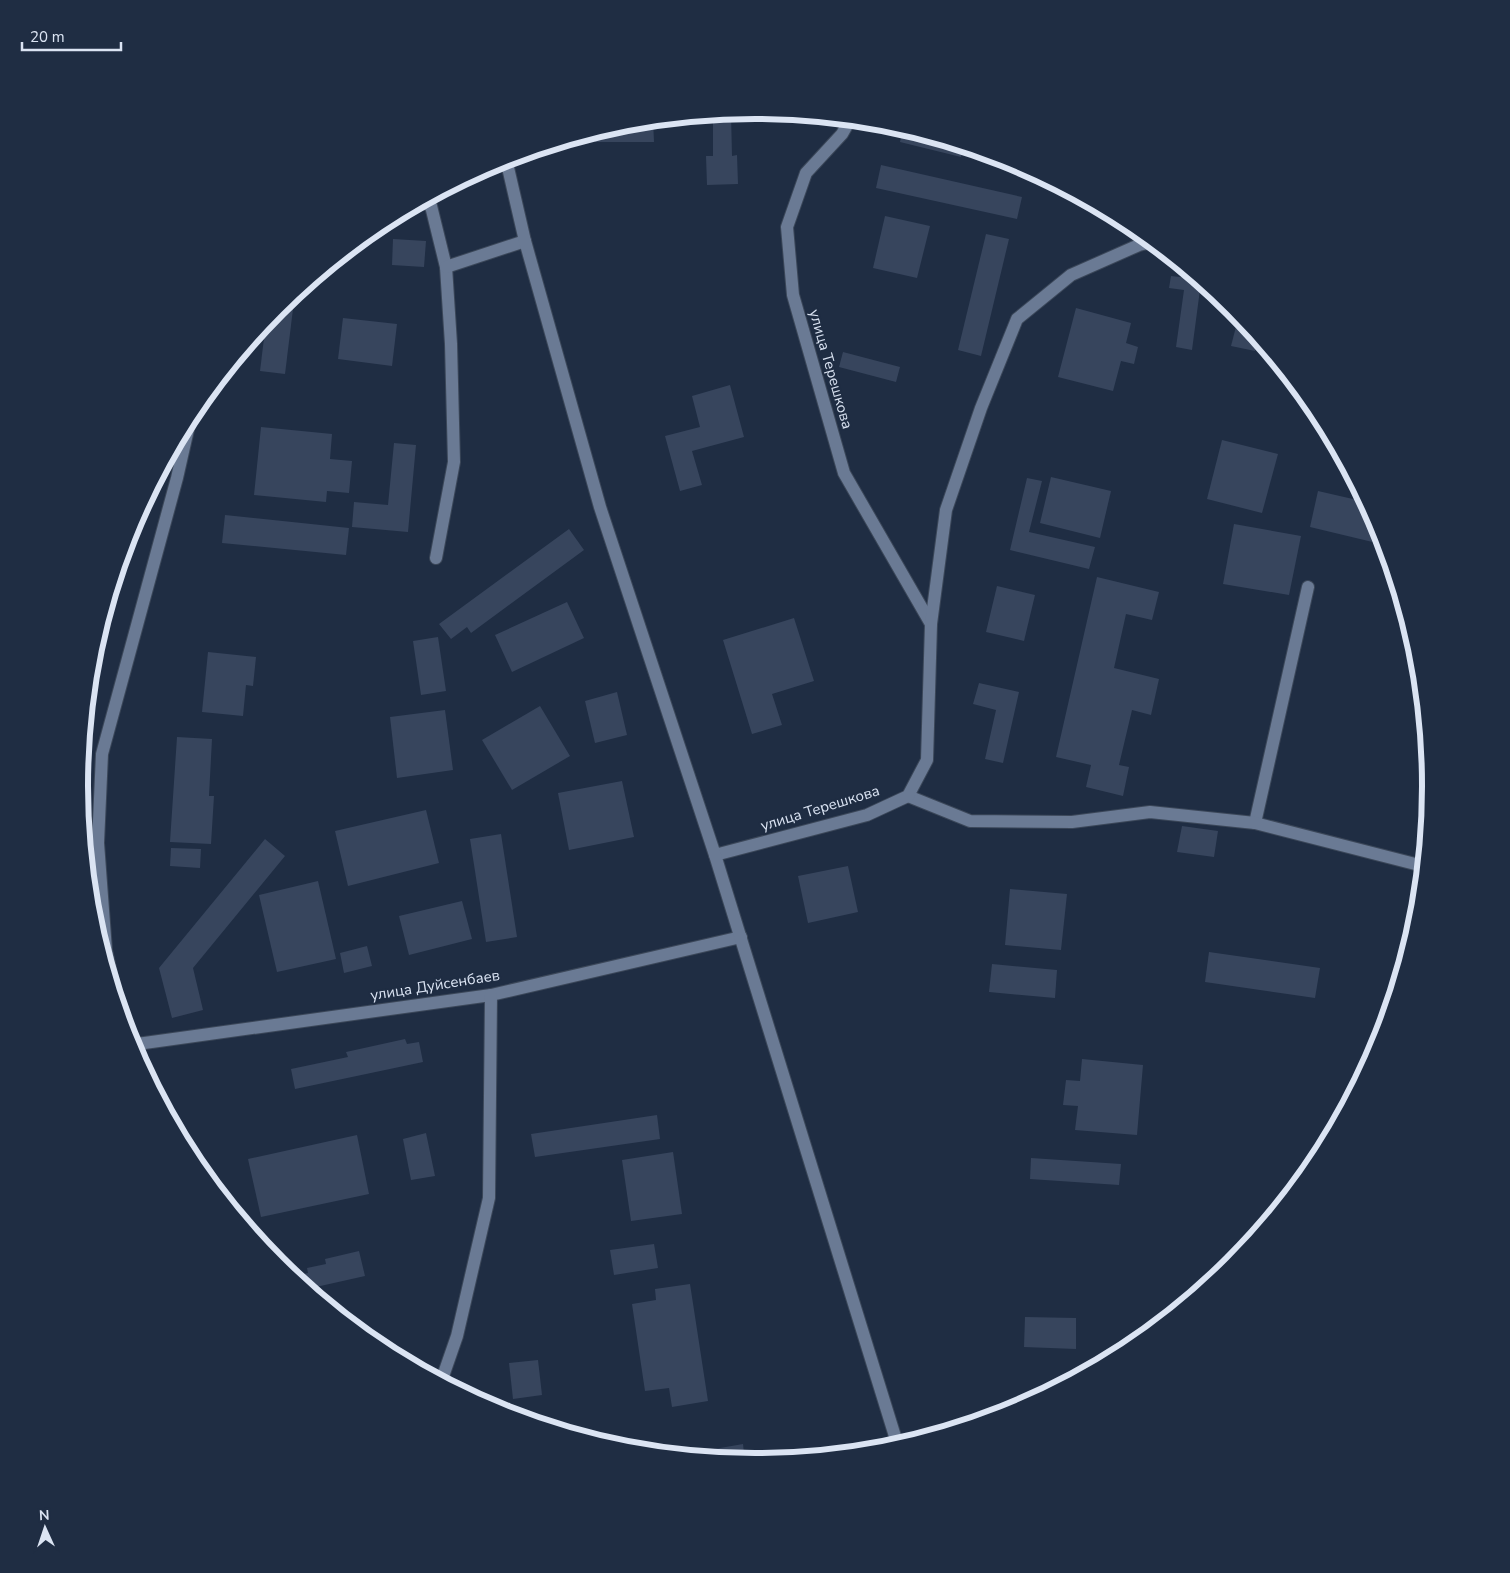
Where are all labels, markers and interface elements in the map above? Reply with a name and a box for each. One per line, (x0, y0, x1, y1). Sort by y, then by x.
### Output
scale bar (22, 20, 121, 52)
text: 20 m (30, 27, 65, 47)
street label: улица Терешкова (804, 307, 858, 431)
street label: улица Терешкова (758, 780, 882, 836)
street label: улица Дуйсенбаев (369, 965, 501, 1005)
north arrow (20, 1503, 70, 1553)
text: N (39, 1506, 50, 1525)

